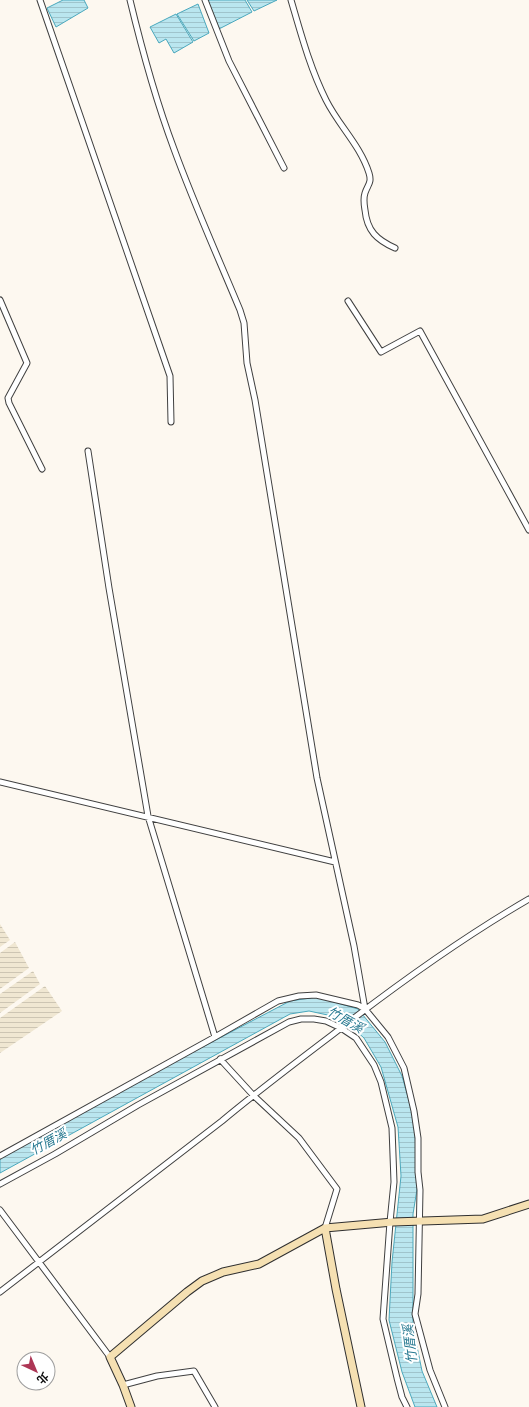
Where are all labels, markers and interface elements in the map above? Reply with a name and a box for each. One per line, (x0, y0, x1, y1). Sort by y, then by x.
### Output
water label: 竹厝溪 (324, 1001, 369, 1038)
water label: 竹厝溪 (26, 1122, 71, 1159)
water label: 竹厝溪 (397, 1322, 421, 1365)
north arrow (16, 1351, 56, 1391)
text: 北 (34, 1369, 53, 1388)

